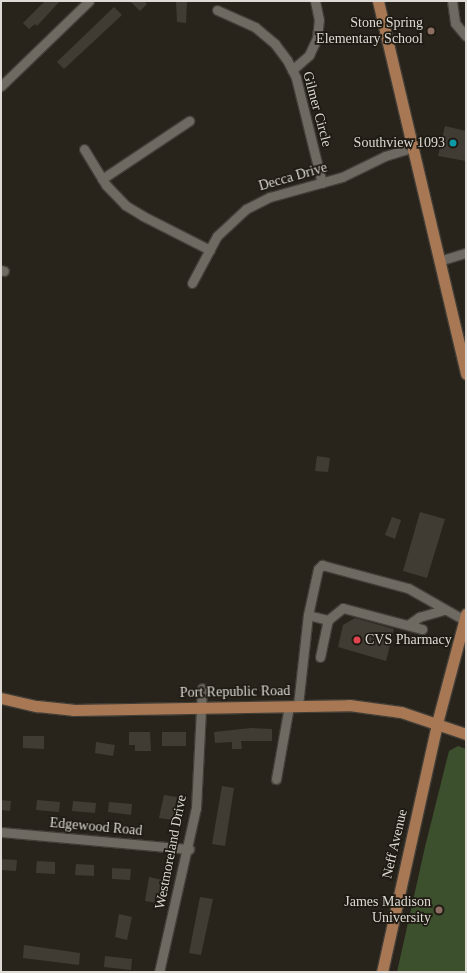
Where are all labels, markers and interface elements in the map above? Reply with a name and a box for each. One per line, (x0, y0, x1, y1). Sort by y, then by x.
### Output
place label: Stone Spring Elementary School (316, 15, 423, 48)
marker: Stone Spring Elementary School (426, 26, 436, 36)
street label: Gilmer Circle (299, 69, 335, 149)
place label: Southview 1093 (354, 135, 445, 151)
marker: Southview 1093 (448, 138, 458, 148)
street label: Decca Drive (257, 159, 329, 195)
place label: CVS Pharmacy (365, 632, 452, 648)
marker: CVS Pharmacy (352, 635, 362, 645)
street label: Port Republic Road (180, 683, 290, 701)
street label: Westmoreland Drive (152, 794, 190, 910)
street label: Neff Avenue (379, 807, 411, 881)
street label: Edgewood Road (49, 815, 143, 839)
place label: James Madison University (344, 894, 431, 926)
marker: James Madison University (434, 905, 444, 915)

